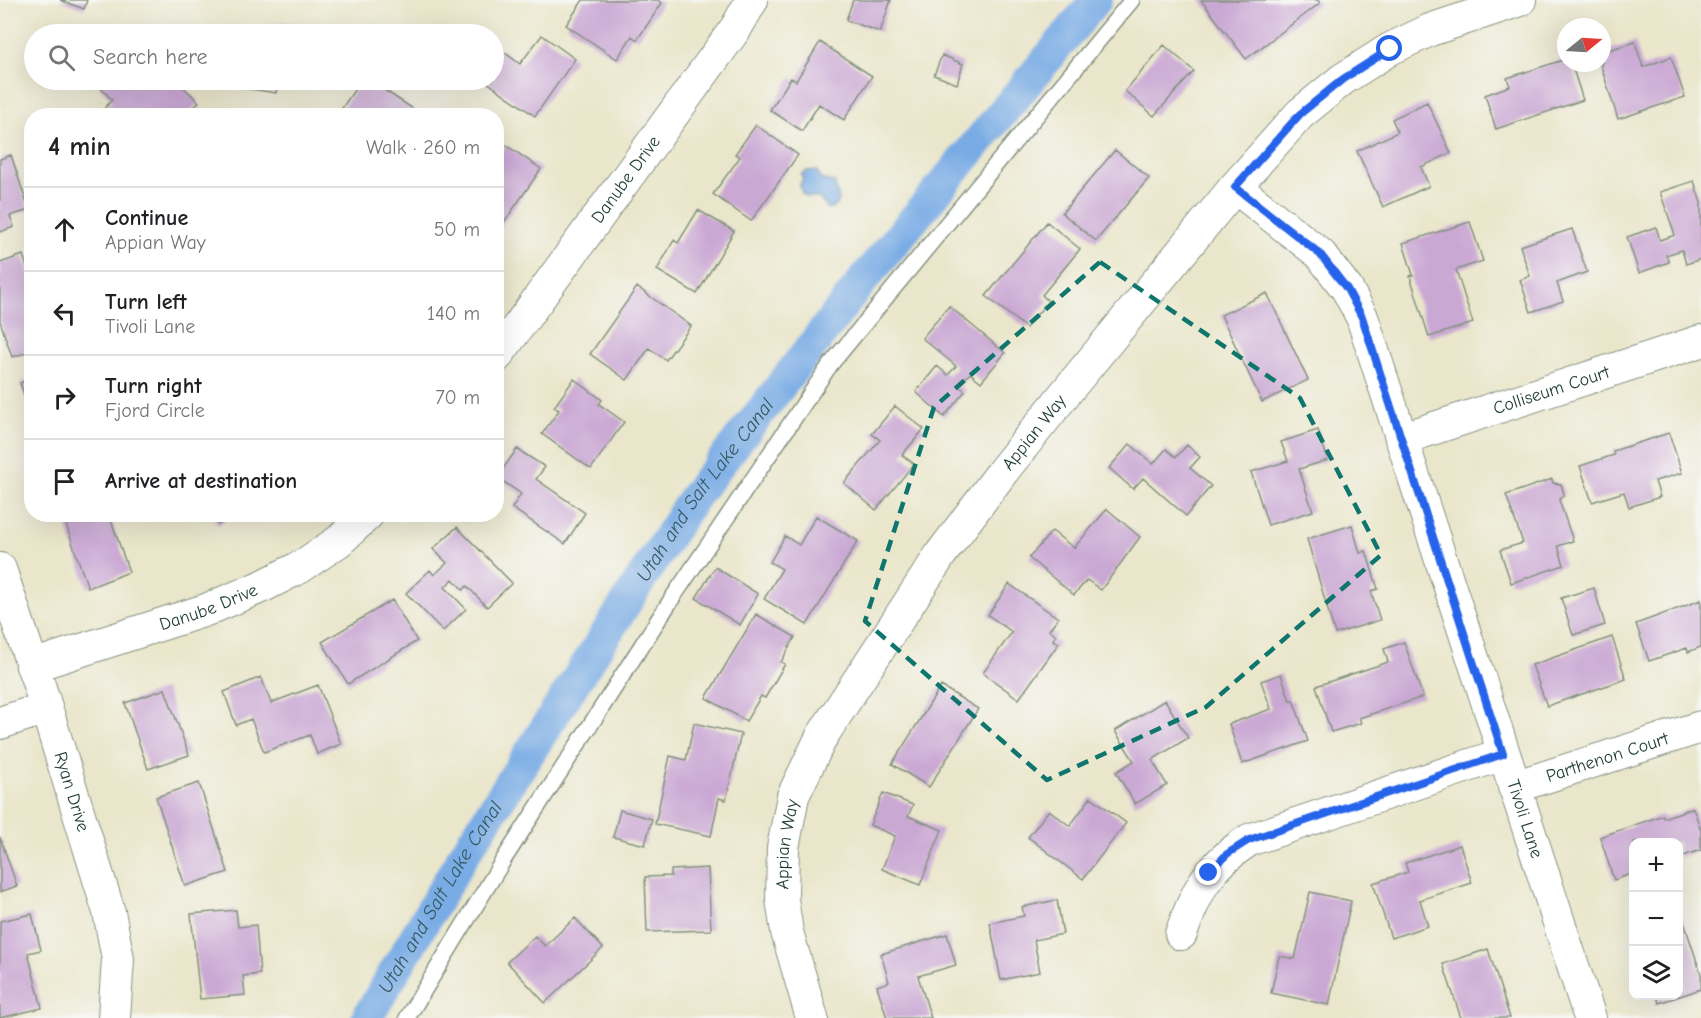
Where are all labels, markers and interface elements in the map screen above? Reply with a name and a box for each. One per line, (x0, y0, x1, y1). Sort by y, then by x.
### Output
north arrow (1557, 18, 1611, 72)
search box (24, 24, 504, 90)
route start (1376, 35, 1402, 61)
icon: search (45, 41, 78, 74)
text: Search here (93, 44, 208, 70)
street label: Danube Drive (587, 131, 665, 227)
text: 4 min (48, 132, 111, 162)
text: Walk · 260 m (366, 136, 480, 159)
text: Continue (105, 205, 188, 231)
icon: ahead (48, 213, 81, 246)
text: 50 m (434, 218, 480, 241)
text: Appian Way (105, 231, 206, 254)
text: Turn left (105, 289, 187, 315)
icon: left (48, 297, 81, 330)
text: 140 m (427, 302, 480, 325)
text: Tivoli Lane (105, 315, 195, 338)
street label: Colliseum Court (1490, 361, 1613, 419)
text: Turn right (105, 373, 202, 399)
icon: right (48, 381, 81, 414)
text: 70 m (435, 386, 480, 409)
street label: Appian Way (997, 390, 1071, 474)
water label: Utah and Salt Lake Canal (631, 393, 778, 586)
text: Fjord Circle (105, 399, 205, 422)
icon: arrive (48, 465, 81, 498)
text: Arrive at destination (105, 468, 297, 494)
street label: Danube Drive (157, 579, 261, 635)
street label: Parthenon Court (1544, 727, 1672, 786)
street label: Ryan Drive (50, 749, 94, 834)
street label: Tivoli Lane (1503, 777, 1548, 861)
water label: Utah and Salt Lake Canal (373, 797, 507, 997)
street label: Appian Way (772, 797, 803, 889)
map controls (1629, 838, 1683, 1000)
button: + (1629, 838, 1683, 892)
route end (1195, 859, 1221, 885)
button: − (1629, 892, 1683, 946)
button: layers (1629, 946, 1683, 1000)

